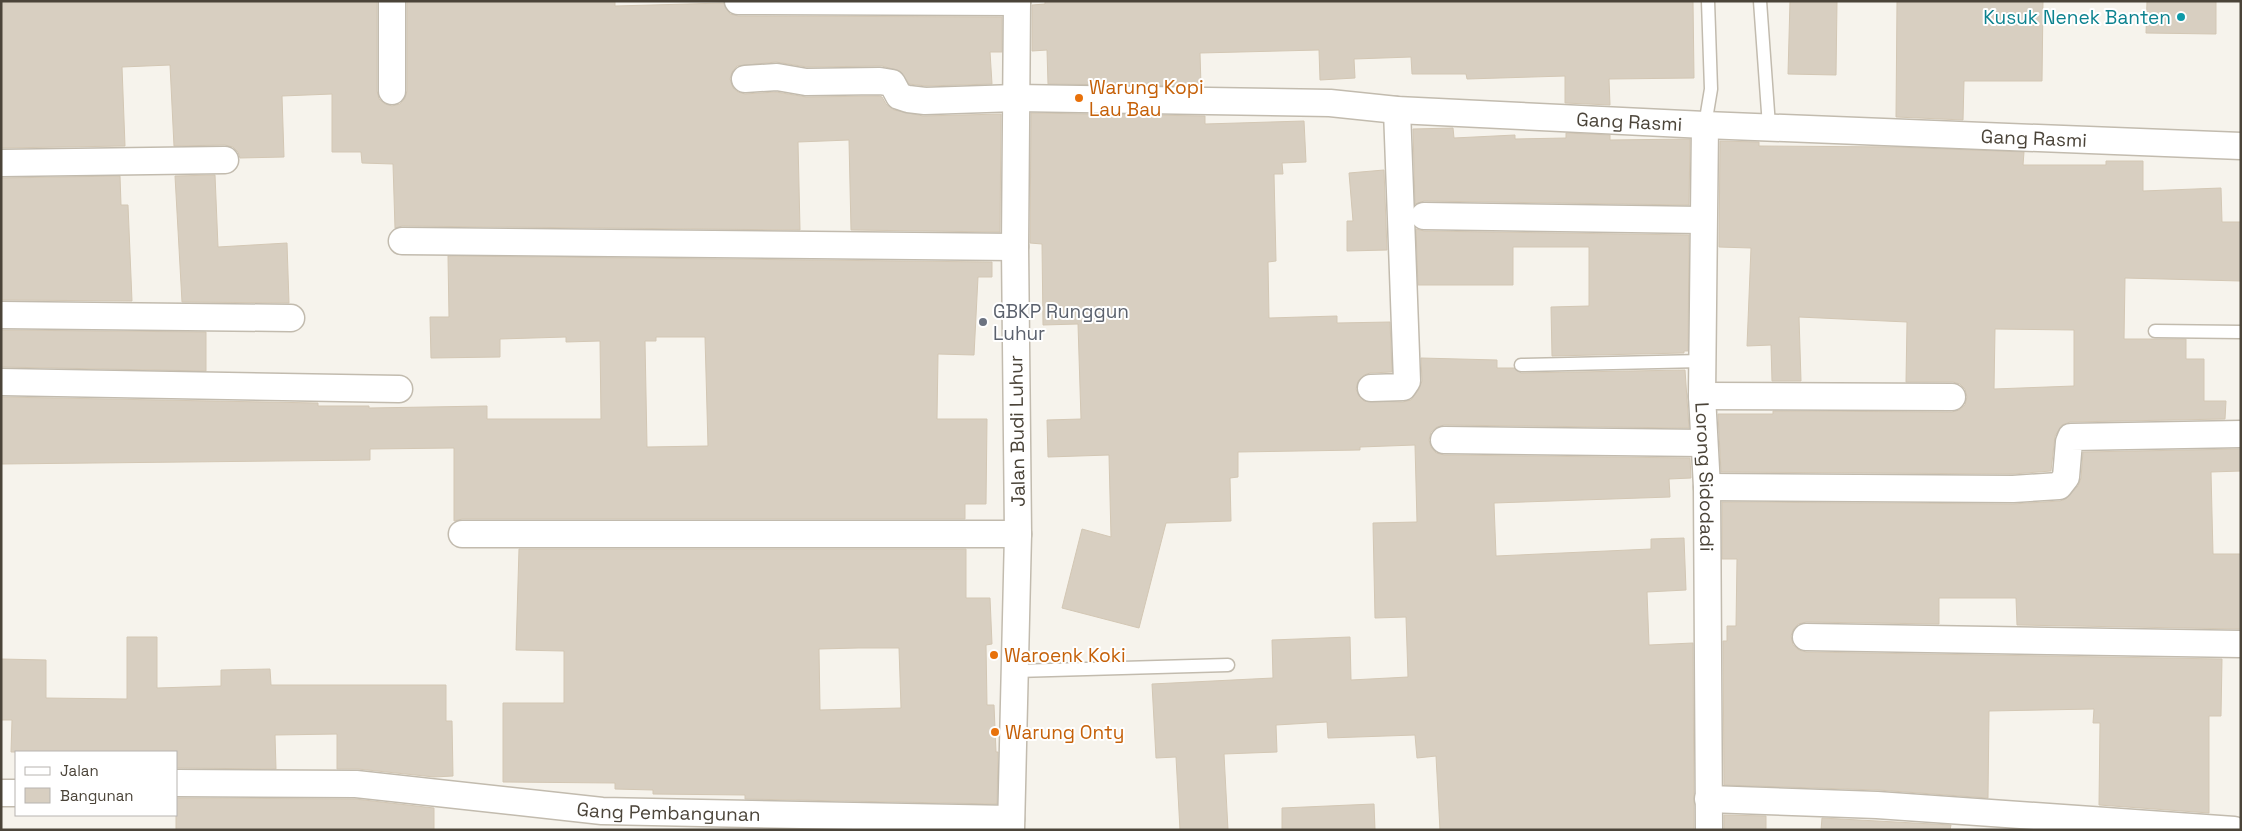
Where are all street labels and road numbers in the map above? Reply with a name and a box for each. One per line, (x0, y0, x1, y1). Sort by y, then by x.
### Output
street label: Gang Rasmi (1576, 106, 1683, 136)
street label: Gang Rasmi (1980, 123, 2087, 152)
street label: Jalan Budi Luhur (1003, 355, 1031, 507)
street label: Lorong Sidodadi (1690, 402, 1720, 552)
street label: Gang Pembangunan (575, 796, 761, 827)

